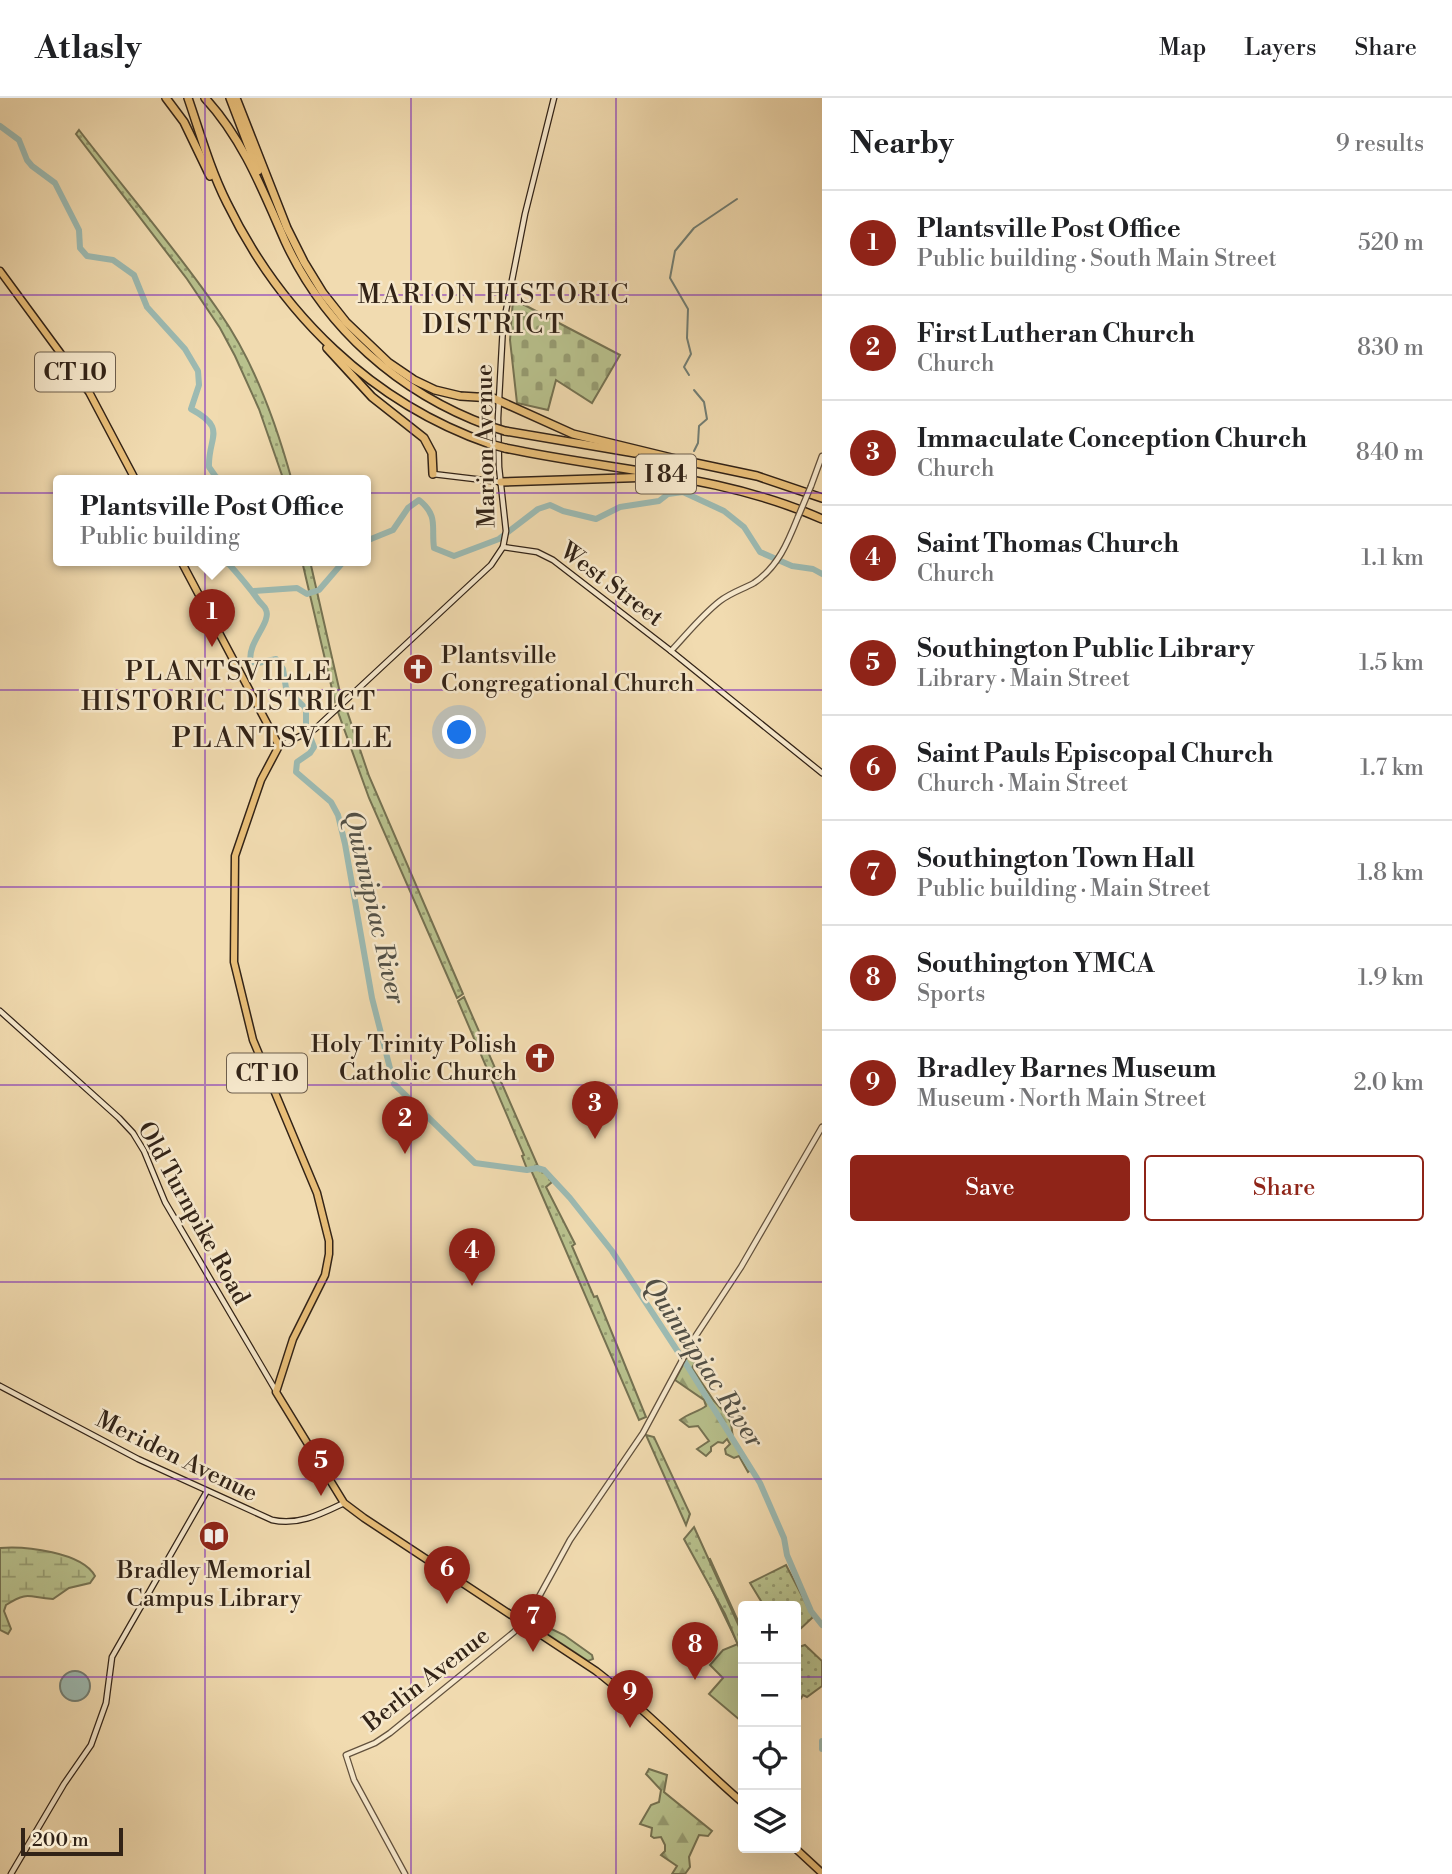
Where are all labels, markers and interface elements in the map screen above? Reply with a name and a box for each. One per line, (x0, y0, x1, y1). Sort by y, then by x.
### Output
text: Atlasly (35, 28, 141, 69)
text: Map (1159, 33, 1206, 63)
text: Layers (1244, 33, 1316, 63)
text: Share (1354, 33, 1417, 63)
text: Nearby (850, 125, 954, 163)
text: 9 results (1336, 130, 1424, 158)
text: Plantsville Post Office (917, 213, 1181, 245)
text: 1 (867, 229, 879, 257)
text: 520 m (1358, 229, 1424, 257)
text: Public building · South Main Street (917, 245, 1277, 273)
district label: MARION HISTORIC DISTRICT (358, 279, 630, 341)
text: First Lutheran Church (917, 318, 1195, 350)
text: 2 (866, 334, 880, 362)
text: 830 m (1357, 334, 1424, 362)
text: Church (917, 350, 994, 378)
road number: CT 10 (35, 353, 115, 392)
street label: Marion Avenue (470, 364, 502, 528)
text: Immaculate Conception Church (917, 423, 1307, 455)
text: 3 (866, 439, 880, 467)
text: 840 m (1356, 439, 1424, 467)
road number: I 84 (636, 454, 696, 494)
text: Church (917, 455, 994, 483)
popup (53, 475, 371, 566)
text: Plantsville Post Office (80, 491, 344, 523)
text: Public building (80, 523, 240, 551)
text: Saint Thomas Church (917, 528, 1179, 560)
street label: West Street (553, 536, 669, 634)
text: 4 (865, 544, 881, 572)
text: 1.1 km (1361, 544, 1424, 572)
text: Church (917, 560, 994, 588)
pin: 1 (189, 589, 235, 647)
text: Southington Public Library (917, 633, 1255, 665)
place label: Plantsville Congregational Church (441, 641, 694, 699)
text: 5 (866, 649, 880, 677)
text: 1.5 km (1359, 649, 1424, 677)
church icon: Plantsville Congregational Church (401, 652, 435, 686)
district label: PLANTSVILLE HISTORIC DISTRICT (81, 656, 377, 718)
text: Library · Main Street (917, 665, 1130, 693)
your location (442, 715, 476, 749)
district label: PLANTSVILLE (172, 721, 394, 756)
text: Saint Pauls Episcopal Church (917, 738, 1273, 770)
text: 6 (866, 754, 880, 782)
text: 1.7 km (1360, 754, 1424, 782)
text: Church · Main Street (917, 770, 1128, 798)
water label: Quinnipiac River (336, 807, 412, 1008)
text: Southington Town Hall (917, 843, 1195, 875)
text: 7 (866, 859, 880, 887)
text: 1.8 km (1358, 859, 1424, 887)
text: Public building · Main Street (917, 875, 1211, 903)
text: Southington YMCA (917, 948, 1155, 980)
text: 8 (866, 964, 880, 992)
text: 1.9 km (1358, 964, 1424, 992)
text: Sports (917, 980, 985, 1008)
place label: Holy Trinity Polish Catholic Church (311, 1030, 517, 1088)
church icon: Holy Trinity Polish Catholic Church (523, 1041, 557, 1075)
text: Bradley Barnes Museum (917, 1053, 1216, 1085)
road number: CT 10 (227, 1054, 307, 1092)
text: 9 (866, 1069, 880, 1097)
text: 2.0 km (1354, 1069, 1424, 1097)
pin: 3 (572, 1081, 618, 1139)
text: Museum · North Main Street (917, 1085, 1206, 1113)
pin: 2 (382, 1096, 428, 1154)
street label: Old Turnpike Road (130, 1117, 256, 1311)
button: Save (850, 1155, 1130, 1221)
button: Share (1144, 1155, 1424, 1221)
pin: 4 (449, 1228, 495, 1286)
water label: Quinnipiac River (636, 1271, 771, 1455)
street label: Meriden Avenue (91, 1405, 262, 1509)
pin: 5 (298, 1438, 344, 1496)
library icon: Bradley Memorial Campus Library (197, 1519, 231, 1553)
pin: 6 (424, 1546, 470, 1604)
place label: Bradley Memorial Campus Library (116, 1556, 311, 1614)
pin: 7 (510, 1594, 556, 1652)
map controls (738, 1601, 801, 1853)
button: + (738, 1601, 801, 1664)
street label: Berlin Avenue (357, 1621, 496, 1739)
pin: 8 (672, 1622, 718, 1680)
button: − (738, 1664, 801, 1727)
pin: 9 (607, 1670, 653, 1728)
button: locate (738, 1727, 801, 1790)
button: layers (738, 1790, 801, 1853)
scale bar (21, 1825, 122, 1857)
text: 200 m (32, 1828, 89, 1852)

